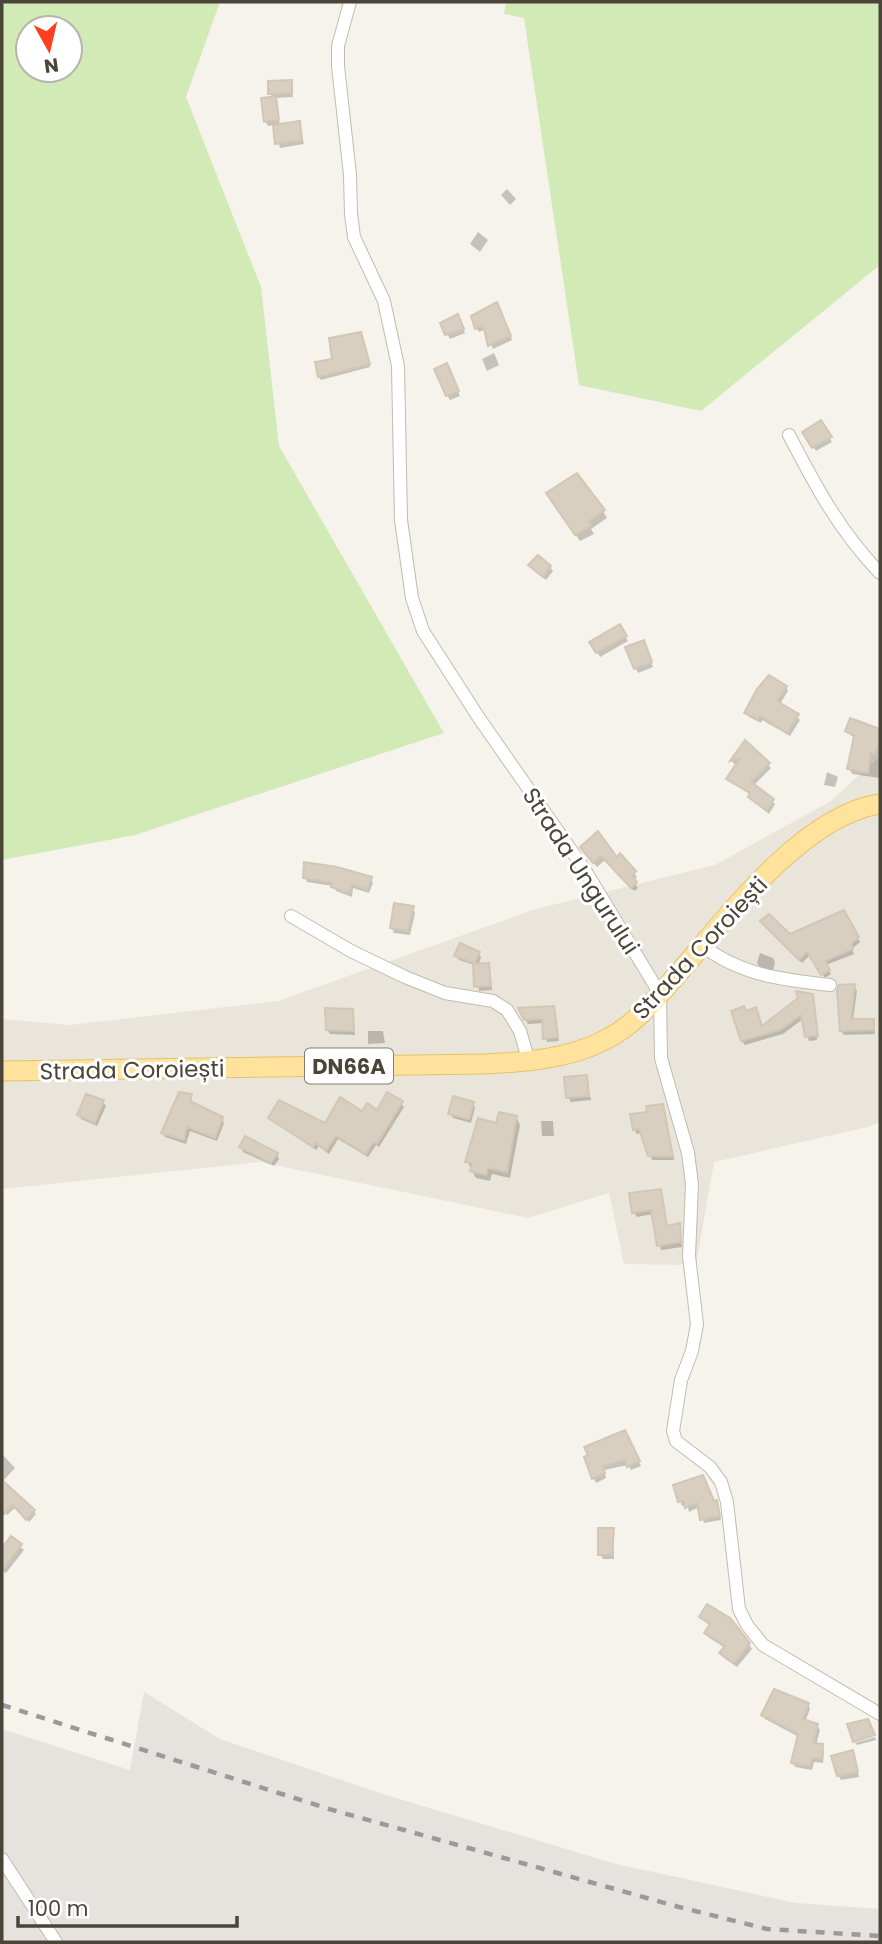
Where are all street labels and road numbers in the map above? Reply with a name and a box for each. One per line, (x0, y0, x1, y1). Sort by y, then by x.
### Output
street label: Strada Ungurului (515, 781, 647, 961)
street label: Strada Coroiești (625, 869, 775, 1027)
road number: DN66A (305, 1048, 393, 1084)
street label: Strada Coroiești (39, 1052, 225, 1088)

